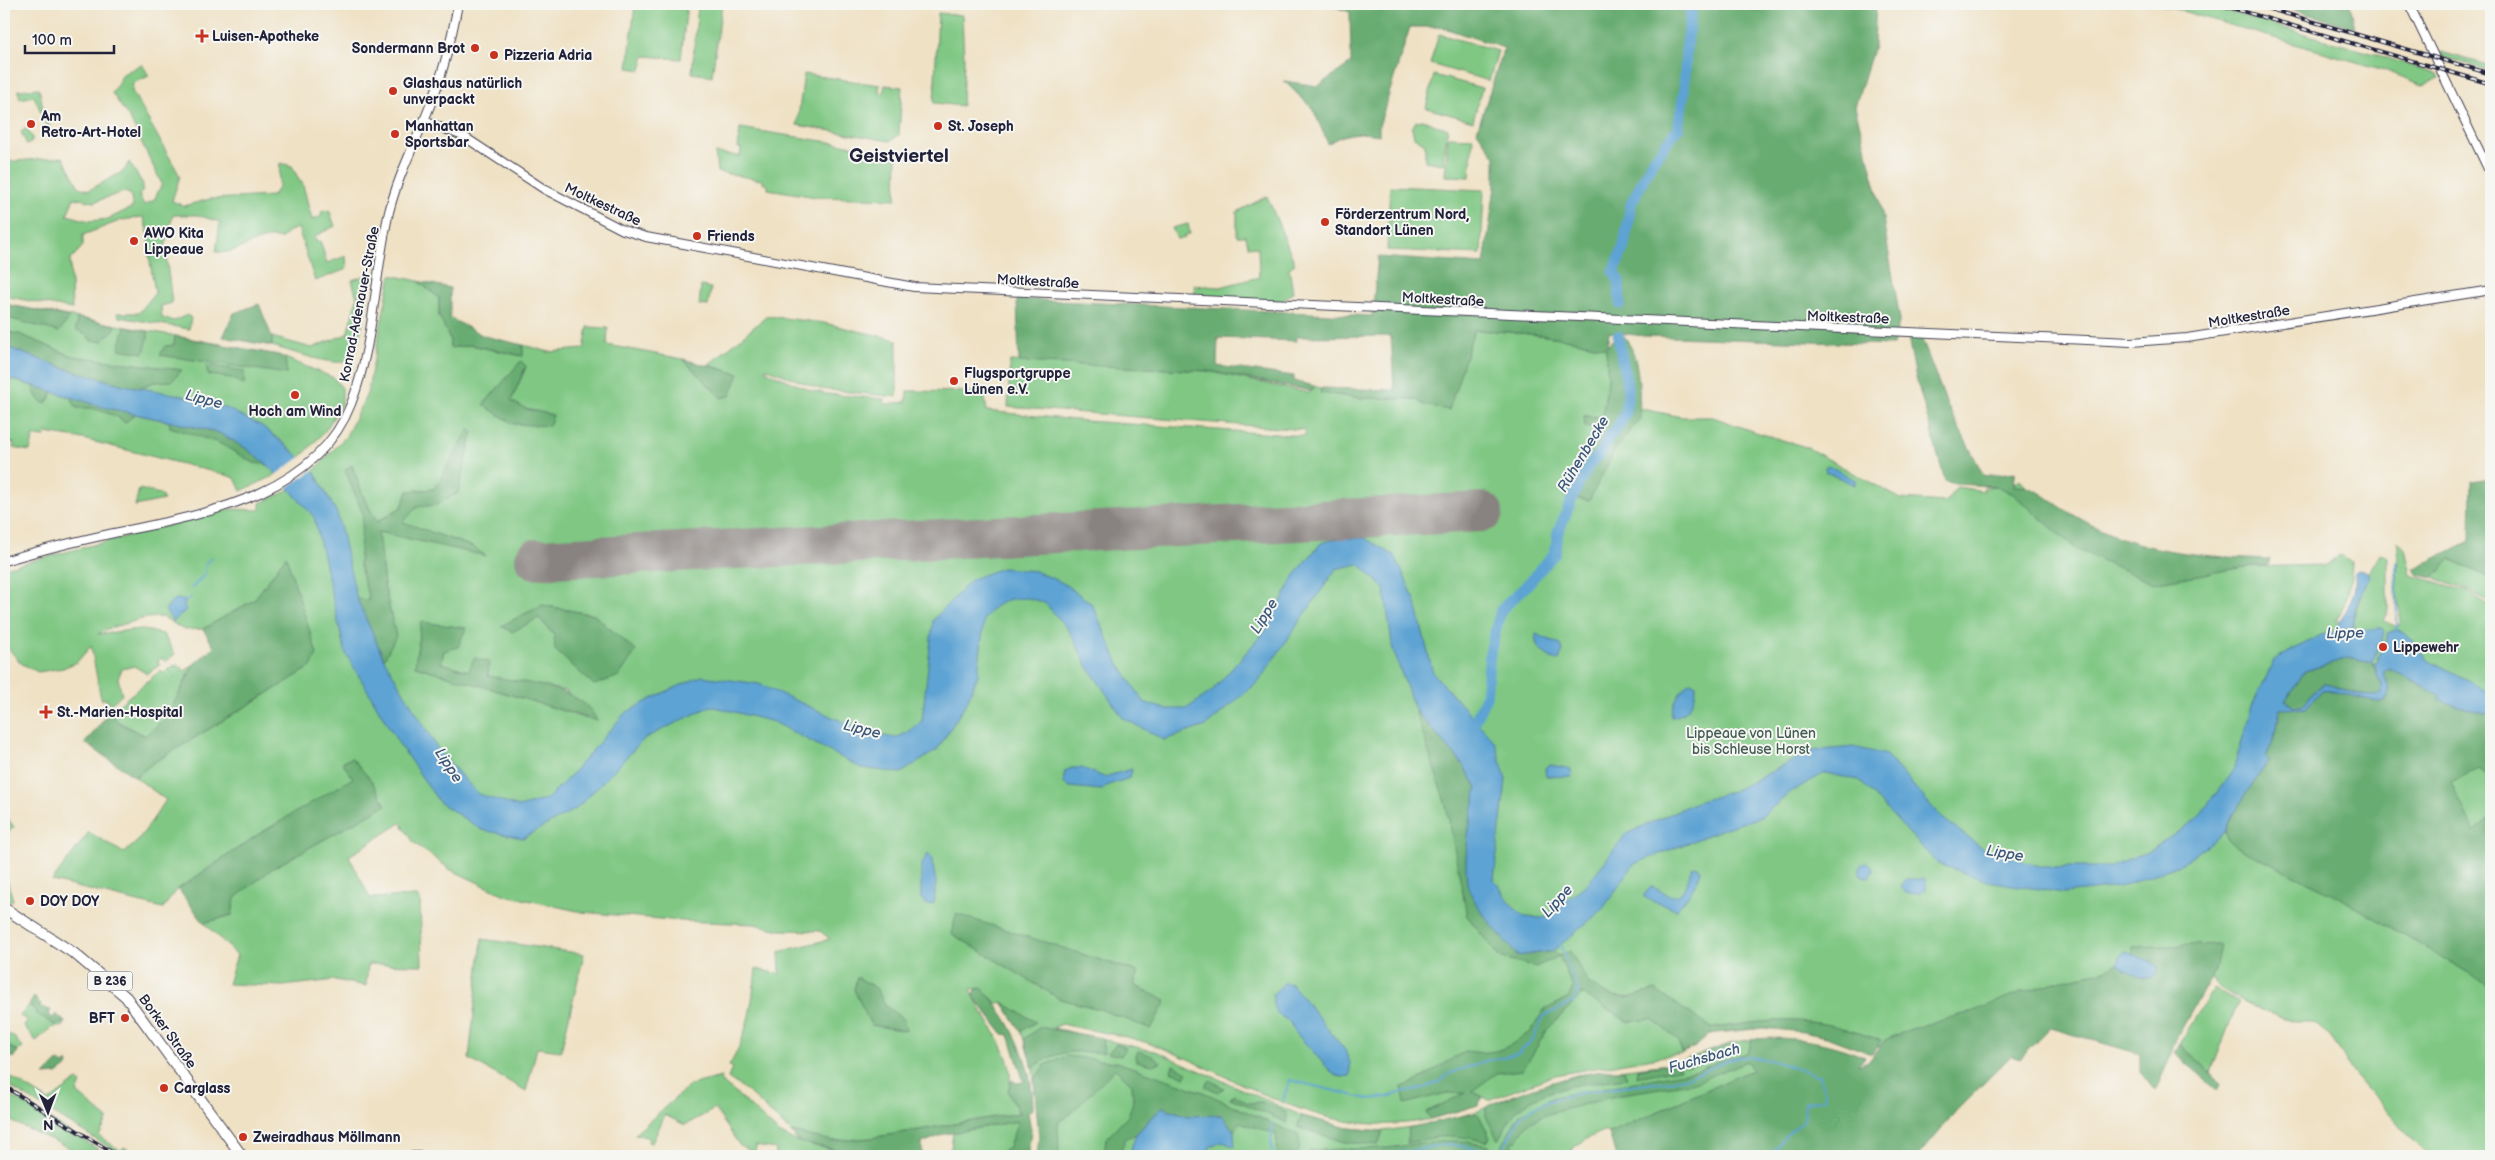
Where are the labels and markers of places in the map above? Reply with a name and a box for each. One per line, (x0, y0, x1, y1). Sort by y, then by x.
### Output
place label: Luisen-Apotheke (212, 28, 319, 45)
marker: Luisen-Apotheke (196, 30, 208, 42)
place label: Sondermann Brot (352, 40, 465, 57)
marker: Sondermann Brot (469, 42, 481, 54)
place label: Pizzeria Adria (504, 47, 592, 64)
marker: Pizzeria Adria (488, 49, 500, 61)
place label: Glashaus natürlich unverpackt (403, 75, 522, 108)
marker: Glashaus natürlich unverpackt (387, 85, 399, 97)
place label: Am Retro-Art-Hotel (40, 108, 141, 141)
marker: Am Retro-Art-Hotel (25, 118, 37, 130)
place label: Manhattan Sportsbar (405, 118, 474, 151)
place label: St. Joseph (948, 118, 1014, 135)
marker: St. Joseph (932, 120, 944, 132)
marker: Manhattan Sportsbar (389, 128, 401, 140)
place label: Förderzentrum Nord, Standort Lünen (1335, 206, 1469, 239)
marker: Förderzentrum Nord, Standort Lünen (1319, 216, 1331, 228)
place label: AWO Kita Lippeaue (143, 225, 204, 258)
place label: Friends (707, 228, 755, 245)
marker: Friends (691, 230, 703, 242)
marker: AWO Kita Lippeaue (128, 235, 140, 247)
place label: Flugsportgruppe Lünen e.V. (964, 365, 1070, 398)
marker: Flugsportgruppe Lünen e.V. (948, 375, 960, 387)
marker: Hoch am Wind (289, 389, 301, 401)
place label: Hoch am Wind (248, 403, 342, 420)
place label: Lippewehr (2393, 639, 2459, 656)
marker: Lippewehr (2377, 641, 2389, 653)
place label: St.-Marien-Hospital (57, 704, 182, 721)
marker: St.-Marien-Hospital (39, 705, 53, 719)
place label: DOY DOY (40, 893, 100, 910)
marker: DOY DOY (24, 895, 36, 907)
place label: BFT (89, 1010, 115, 1027)
marker: BFT (119, 1012, 131, 1024)
place label: Carglass (174, 1080, 231, 1097)
marker: Carglass (158, 1082, 170, 1094)
place label: Zweiradhaus Möllmann (253, 1129, 401, 1146)
marker: Zweiradhaus Möllmann (237, 1131, 249, 1143)

